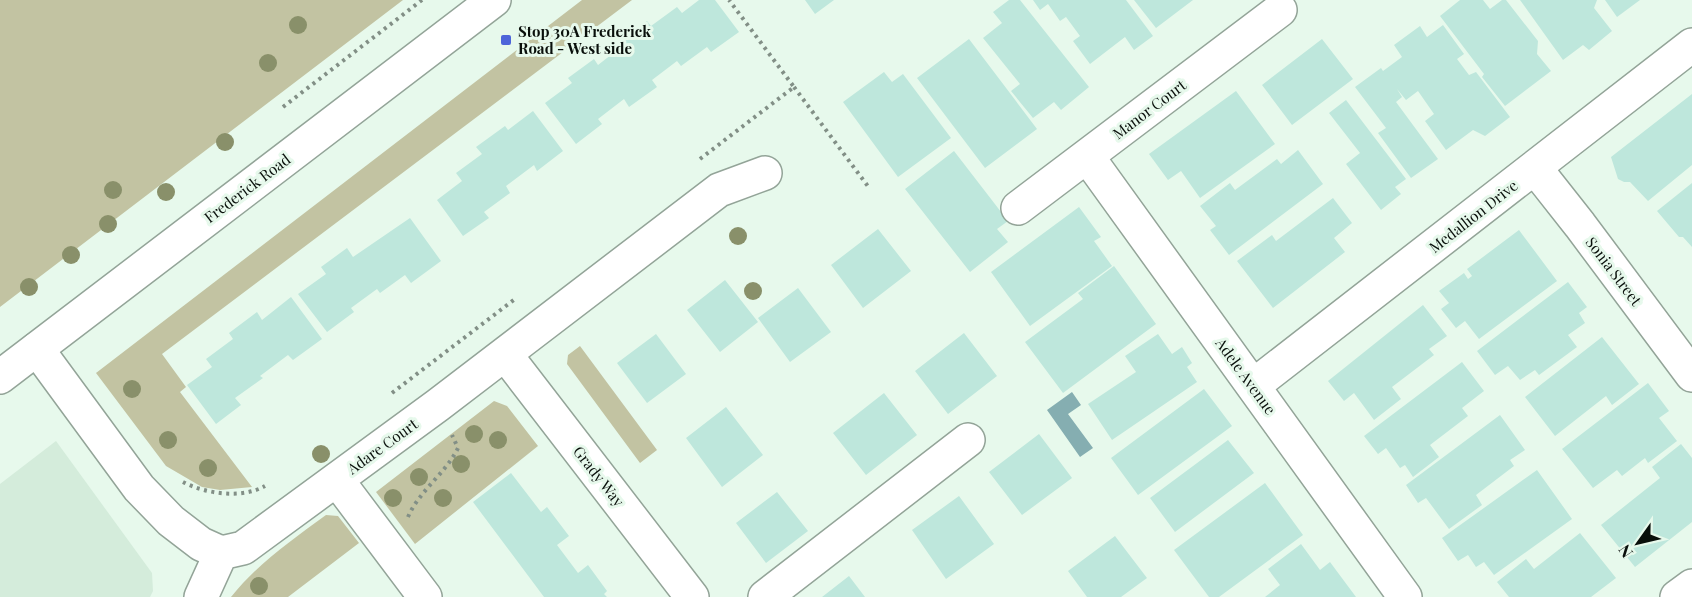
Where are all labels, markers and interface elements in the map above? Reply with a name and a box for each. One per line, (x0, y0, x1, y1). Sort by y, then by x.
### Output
place label: Stop 30A Frederick Road - West side (518, 21, 651, 58)
marker: Stop 30A Frederick Road - West side (499, 33, 513, 47)
street label: Manor Court (1108, 74, 1190, 143)
street label: Frederick Road (200, 149, 294, 227)
street label: Medallion Drive (1425, 175, 1521, 257)
street label: Sonia Street (1582, 233, 1647, 310)
street label: Adele Avenue (1211, 333, 1281, 418)
street label: Adare Court (342, 413, 422, 479)
street label: Grady Way (569, 442, 629, 511)
north arrow (1608, 513, 1668, 573)
text: N (1613, 541, 1637, 562)

